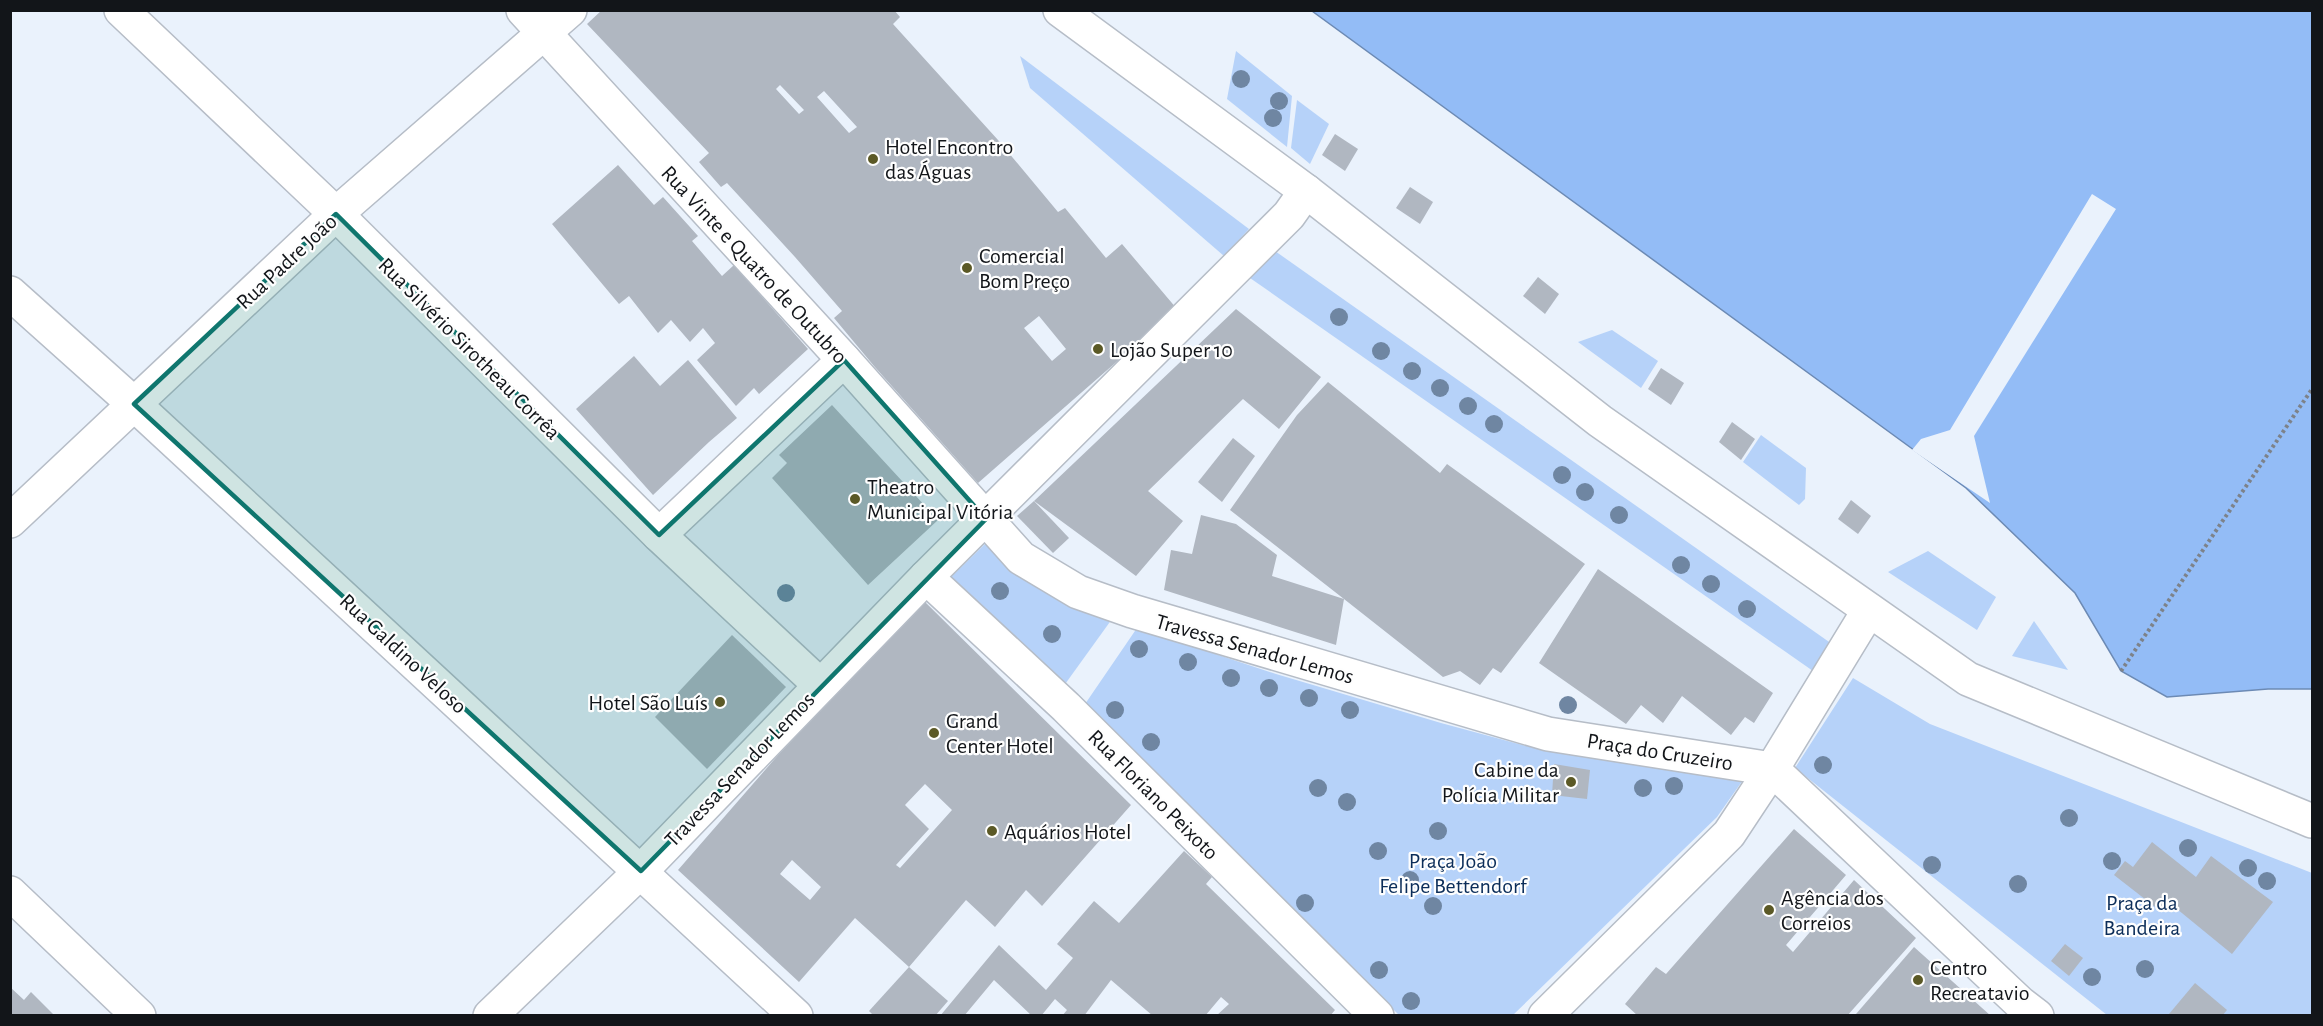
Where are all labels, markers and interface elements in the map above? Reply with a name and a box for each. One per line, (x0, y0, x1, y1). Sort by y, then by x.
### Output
place label: Hotel Encontro das Águas (885, 136, 1013, 183)
marker: Hotel Encontro das Águas (866, 152, 880, 166)
street label: Rua Vinte e Quatro de Outubro (657, 161, 852, 368)
street label: Rua Padre João (232, 210, 341, 313)
place label: Comercial Bom Preço (979, 245, 1070, 292)
street label: Rua Silvério Sirotheau Corrêa (374, 254, 564, 444)
marker: Comercial Bom Preço (960, 261, 974, 275)
place label: Lojão Super 10 (1110, 339, 1233, 361)
marker: Lojão Super 10 (1091, 342, 1105, 356)
place label: Theatro Municipal Vitória (867, 476, 1013, 523)
marker: Theatro Municipal Vitória (848, 492, 862, 506)
street label: Rua Galdino Veloso (336, 590, 471, 718)
street label: Travessa Senador Lemos (1153, 610, 1356, 688)
street label: Travessa Senador Lemos (661, 688, 819, 851)
place label: Hotel São Luís (588, 692, 708, 714)
marker: Hotel São Luís (713, 695, 727, 709)
place label: Grand Center Hotel (946, 710, 1054, 757)
street label: Rua Floriano Peixoto (1084, 725, 1223, 864)
marker: Grand Center Hotel (927, 726, 941, 740)
street label: Praça do Cruzeiro (1585, 730, 1734, 774)
place label: Cabine da Polícia Militar (1442, 759, 1559, 806)
marker: Cabine da Polícia Militar (1564, 775, 1578, 789)
place label: Aquários Hotel (1004, 821, 1131, 843)
marker: Aquários Hotel (985, 824, 999, 838)
park label: Praça João Felipe Bettendorf (1379, 850, 1528, 897)
place label: Agência dos Correios (1781, 887, 1884, 934)
park label: Praça da Bandeira (2103, 892, 2181, 939)
marker: Agência dos Correios (1762, 903, 1776, 917)
place label: Centro Recreatavio (1930, 957, 2030, 1004)
marker: Centro Recreatavio (1911, 973, 1925, 987)

